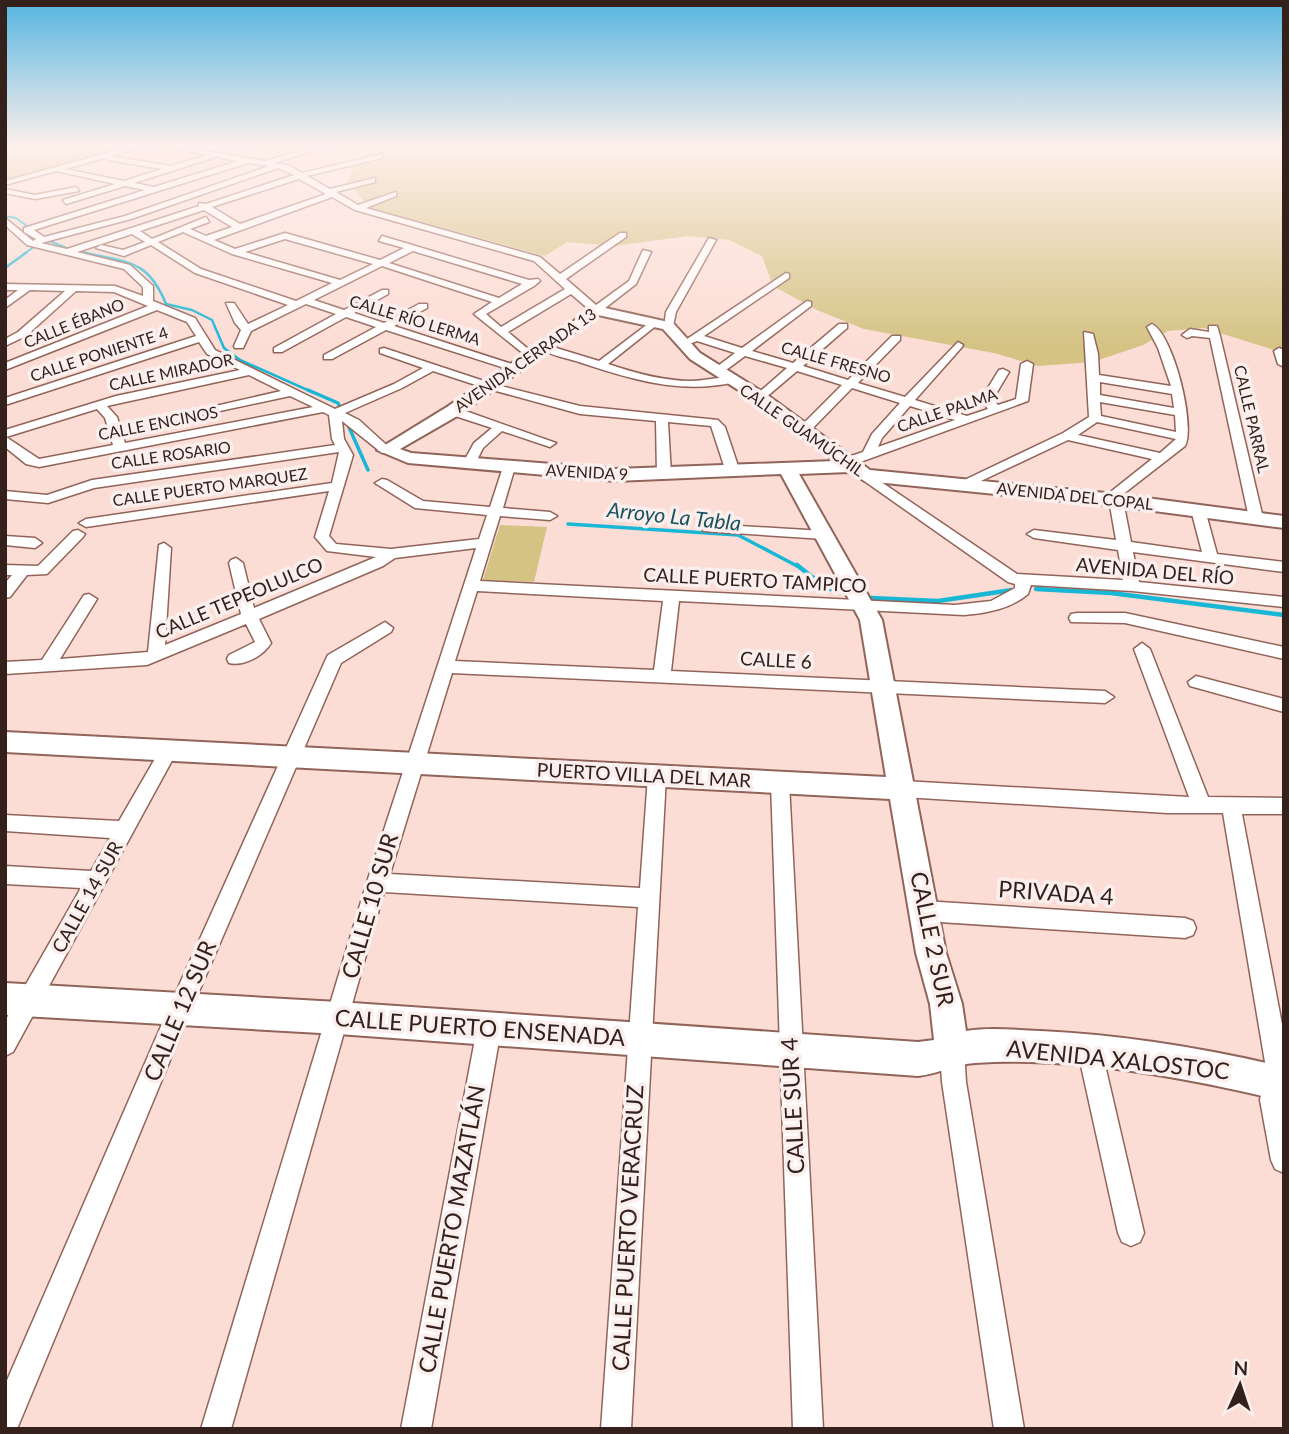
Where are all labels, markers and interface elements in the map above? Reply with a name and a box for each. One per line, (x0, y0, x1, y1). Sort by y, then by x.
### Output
street label: CALLE RÍO LERMA (347, 291, 483, 349)
street label: CALLE ÉBANO (21, 294, 127, 351)
street label: AVENIDA CERRADA 13 (450, 303, 599, 416)
street label: CALLE PONIENTE 4 (27, 322, 170, 385)
street label: CALLE FRESNO (779, 337, 893, 386)
street label: CALLE MIRADOR (107, 349, 235, 394)
street label: CALLE PARRAL (1231, 363, 1274, 475)
street label: CALLE GUAMÚCHIL (736, 379, 868, 480)
street label: CALLE PALMA (894, 383, 1000, 436)
street label: CALLE ENCINOS (96, 402, 219, 443)
street label: CALLE ROSARIO (110, 437, 232, 472)
street label: AVENIDA 9 (545, 460, 629, 483)
street label: CALLE PUERTO MARQUEZ (111, 463, 309, 510)
street label: AVENIDA DEL COPAL (996, 478, 1154, 513)
water label: Arroyo La Tabla (605, 496, 742, 535)
street label: CALLE TEPEOLULCO (152, 552, 326, 643)
street label: AVENIDA DEL RÍO (1075, 552, 1235, 589)
street label: CALLE PUERTO TAMPICO (643, 562, 867, 597)
street label: CALLE 6 (740, 646, 813, 673)
street label: PUERTO VILLA DEL MAR (536, 757, 752, 792)
street label: CALLE 10 SUR (335, 829, 403, 982)
street label: CALLE 14 SUR (46, 837, 127, 957)
street label: CALLE 2 SUR (905, 869, 961, 1009)
street label: PRIVADA 4 (997, 874, 1115, 910)
street label: CALLE 12 SUR (137, 936, 222, 1085)
street label: CALLE PUERTO ENSENADA (334, 1003, 627, 1051)
street label: AVENIDA XALOSTOC (1005, 1033, 1231, 1085)
street label: CALLE SUR 4 (774, 1037, 810, 1175)
street label: CALLE PUERTO MAZATLÁN (412, 1083, 490, 1375)
street label: CALLE PUERTO VERACRUZ (606, 1084, 648, 1372)
north arrow (1205, 1350, 1275, 1420)
text: N (1233, 1356, 1249, 1379)

